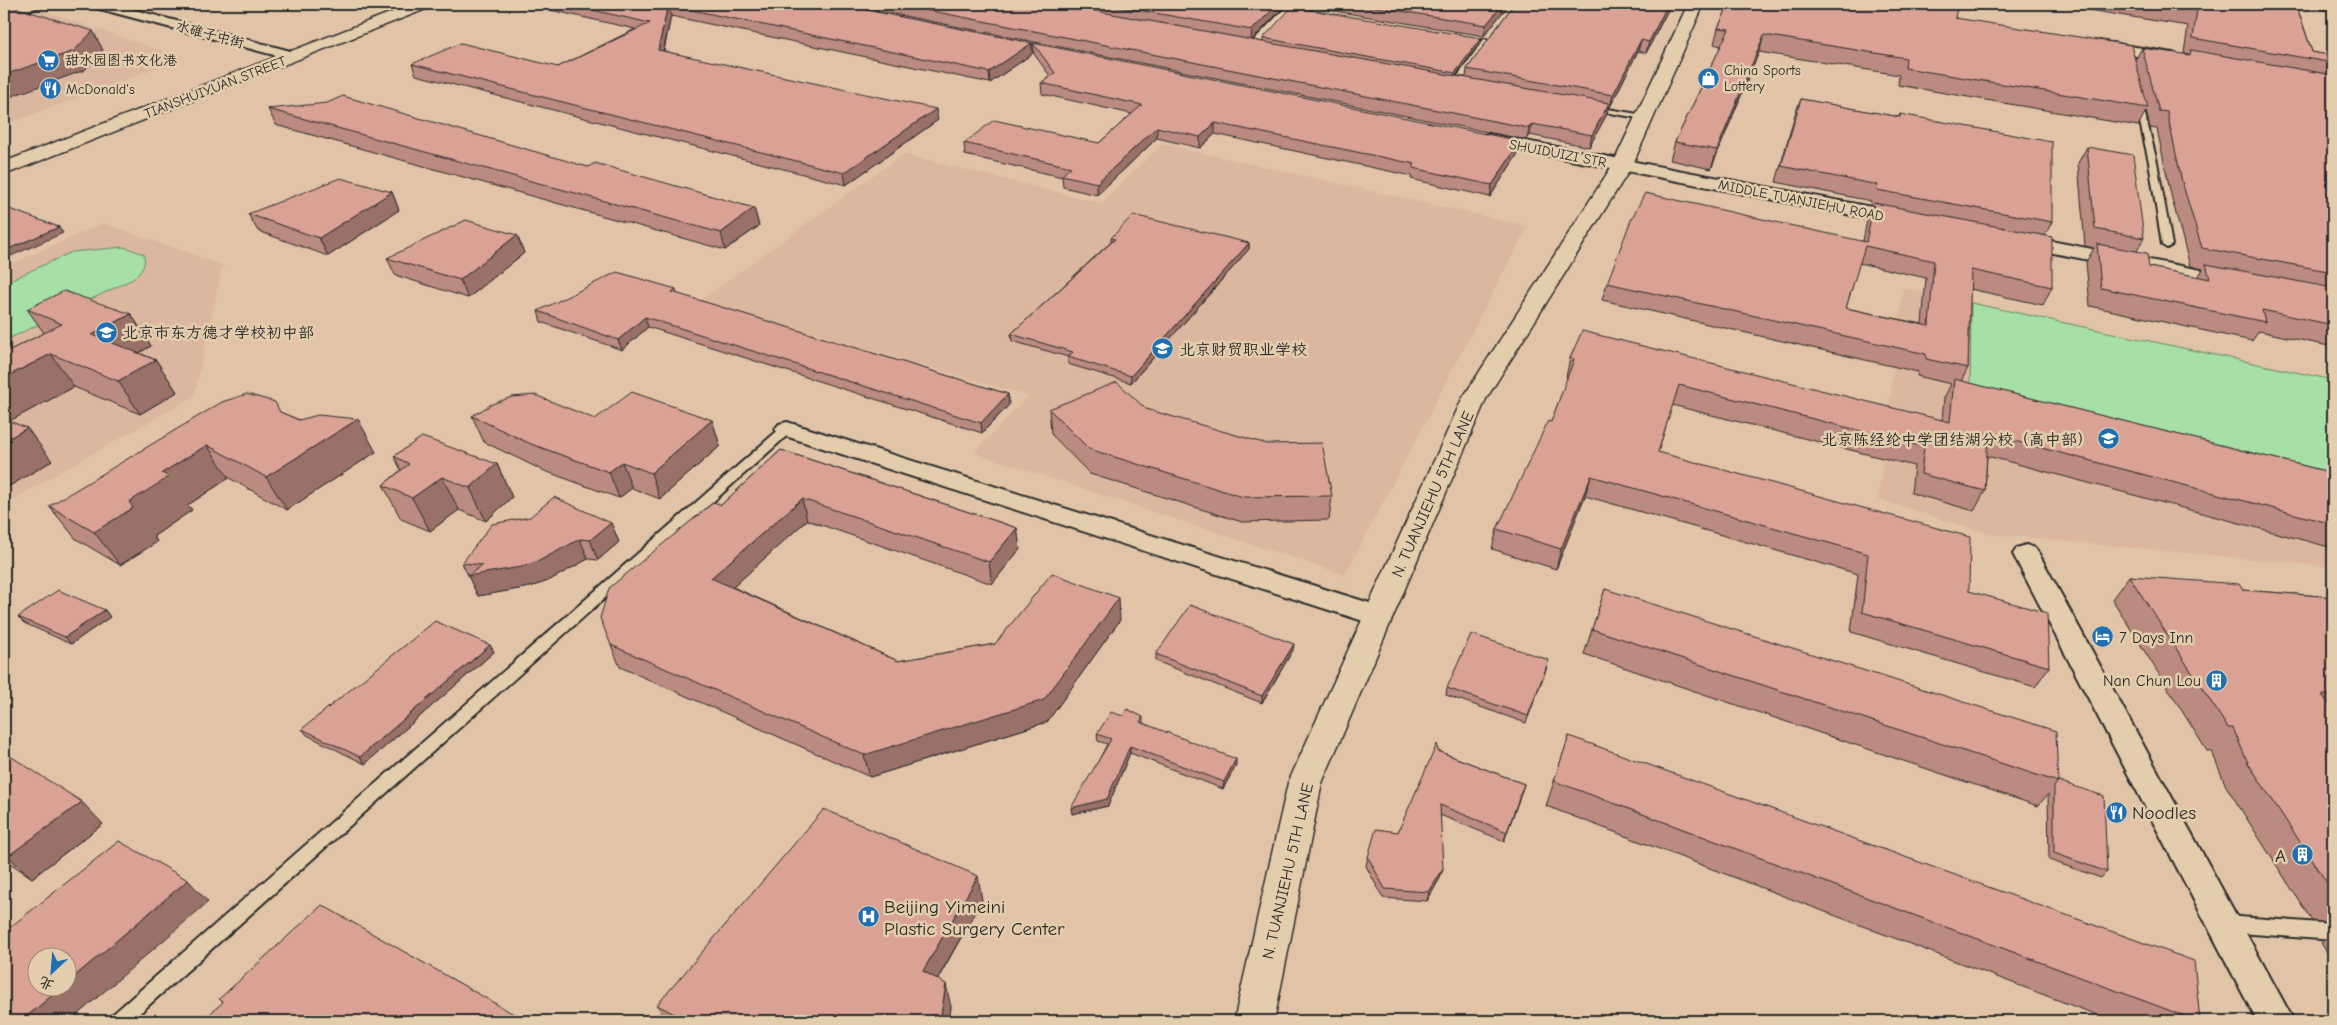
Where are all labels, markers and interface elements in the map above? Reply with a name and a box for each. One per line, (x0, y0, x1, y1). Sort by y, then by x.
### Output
street label: 水碓子中街 (174, 17, 246, 52)
supermarket icon: 甜水园图书文化港 (37, 48, 61, 72)
place label: 甜水园图书文化港 (65, 52, 177, 69)
street label: TIANSHUIYUAN STREET (142, 52, 289, 122)
place label: China Sports Lottery (1724, 62, 1801, 95)
shop icon: China Sports Lottery (1696, 66, 1720, 90)
restaurant icon: McDonald's (38, 77, 62, 101)
place label: McDonald's (66, 81, 135, 98)
street label: SHUIDUIZI STR (1508, 136, 1608, 171)
street label: MIDDLE TUANJIEHU ROAD (1717, 176, 1885, 225)
school or university icon: 北京市东方德才学校初中部 (94, 320, 118, 344)
place label: 北京市东方德才学校初中部 (122, 324, 314, 342)
school or university icon: 北京财贸职业学校 (1151, 337, 1175, 361)
place label: 北京财贸职业学校 (1179, 341, 1307, 359)
street label: N. TUANJIEHU 5TH LANE (1388, 408, 1478, 580)
school or university icon: 北京陈经纶中学团结湖分校（高中部） (2097, 427, 2121, 451)
place label: 北京陈经纶中学团结湖分校（高中部） (1821, 431, 2093, 449)
hotel icon: 7 Days Inn (2091, 625, 2115, 649)
place label: 7 Days Inn (2119, 629, 2193, 647)
building icon: Nan Chun Lou (2205, 668, 2229, 692)
place label: Nan Chun Lou (2103, 672, 2201, 690)
street label: N. TUANJIEHU 5TH LANE (1259, 781, 1317, 961)
restaurant icon: Noodles (2104, 800, 2128, 824)
place label: Noodles (2132, 802, 2196, 824)
building icon: A (2290, 843, 2314, 867)
place label: A (2275, 845, 2286, 867)
place label: Beijing Yimeini Plastic Surgery Center (884, 896, 1065, 940)
hospital icon: Beijing Yimeini Plastic Surgery Center (856, 905, 880, 929)
north arrow (28, 948, 78, 998)
text: 北 (37, 973, 57, 994)

